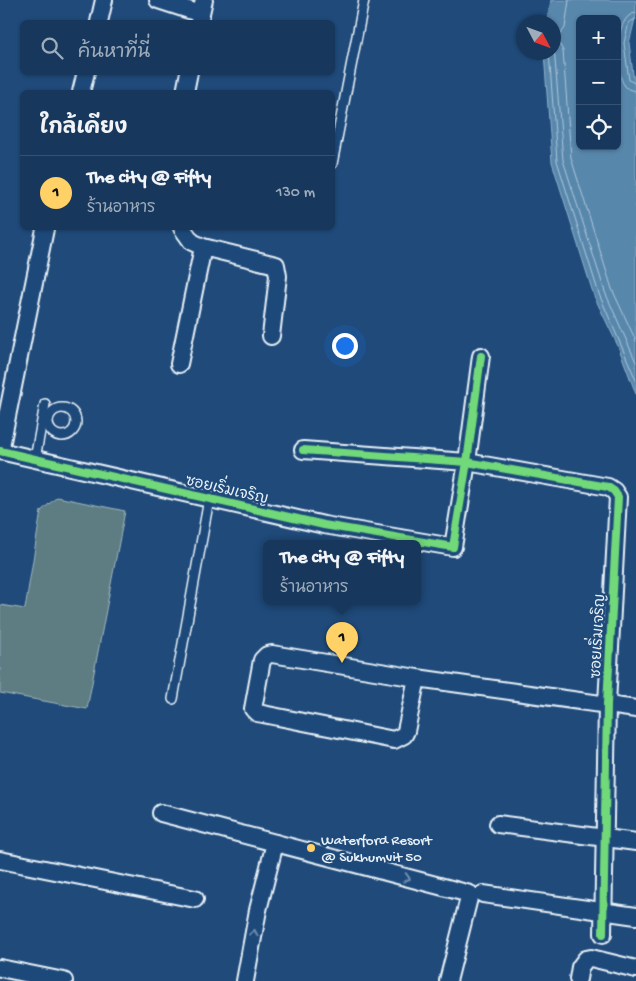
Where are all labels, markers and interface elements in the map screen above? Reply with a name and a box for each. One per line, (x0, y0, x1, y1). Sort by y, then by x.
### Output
north arrow (516, 15, 561, 60)
map controls (576, 15, 621, 150)
button: + (576, 15, 621, 60)
search box (20, 20, 335, 75)
icon: search (38, 34, 66, 62)
text: ค้นหาที่นี่ (78, 42, 150, 65)
button: − (576, 60, 621, 105)
button: locate (576, 105, 621, 150)
text: ใกล้เคียง (40, 117, 127, 142)
text: The city @ Fifty (87, 167, 211, 190)
text: 1 (53, 184, 59, 203)
text: 130 m (276, 184, 315, 203)
text: ร้านอาหาร (87, 200, 156, 219)
your location (332, 333, 358, 359)
street label: ซอยเริ่มเจริญ (183, 466, 271, 509)
popup (263, 540, 421, 605)
text: The city @ Fifty (280, 547, 404, 570)
text: ร้านอาหาร (280, 580, 349, 599)
street label: ซอยเริ่มเจริญ (581, 593, 610, 679)
pin: 1 (326, 622, 358, 663)
place label: Waterford Resort @ Sukhumvit 50 (321, 832, 434, 867)
marker: Waterford Resort @ Sukhumvit 50 (305, 842, 317, 854)
one-way arrow (402, 872, 410, 882)
one-way arrow (248, 929, 258, 938)

